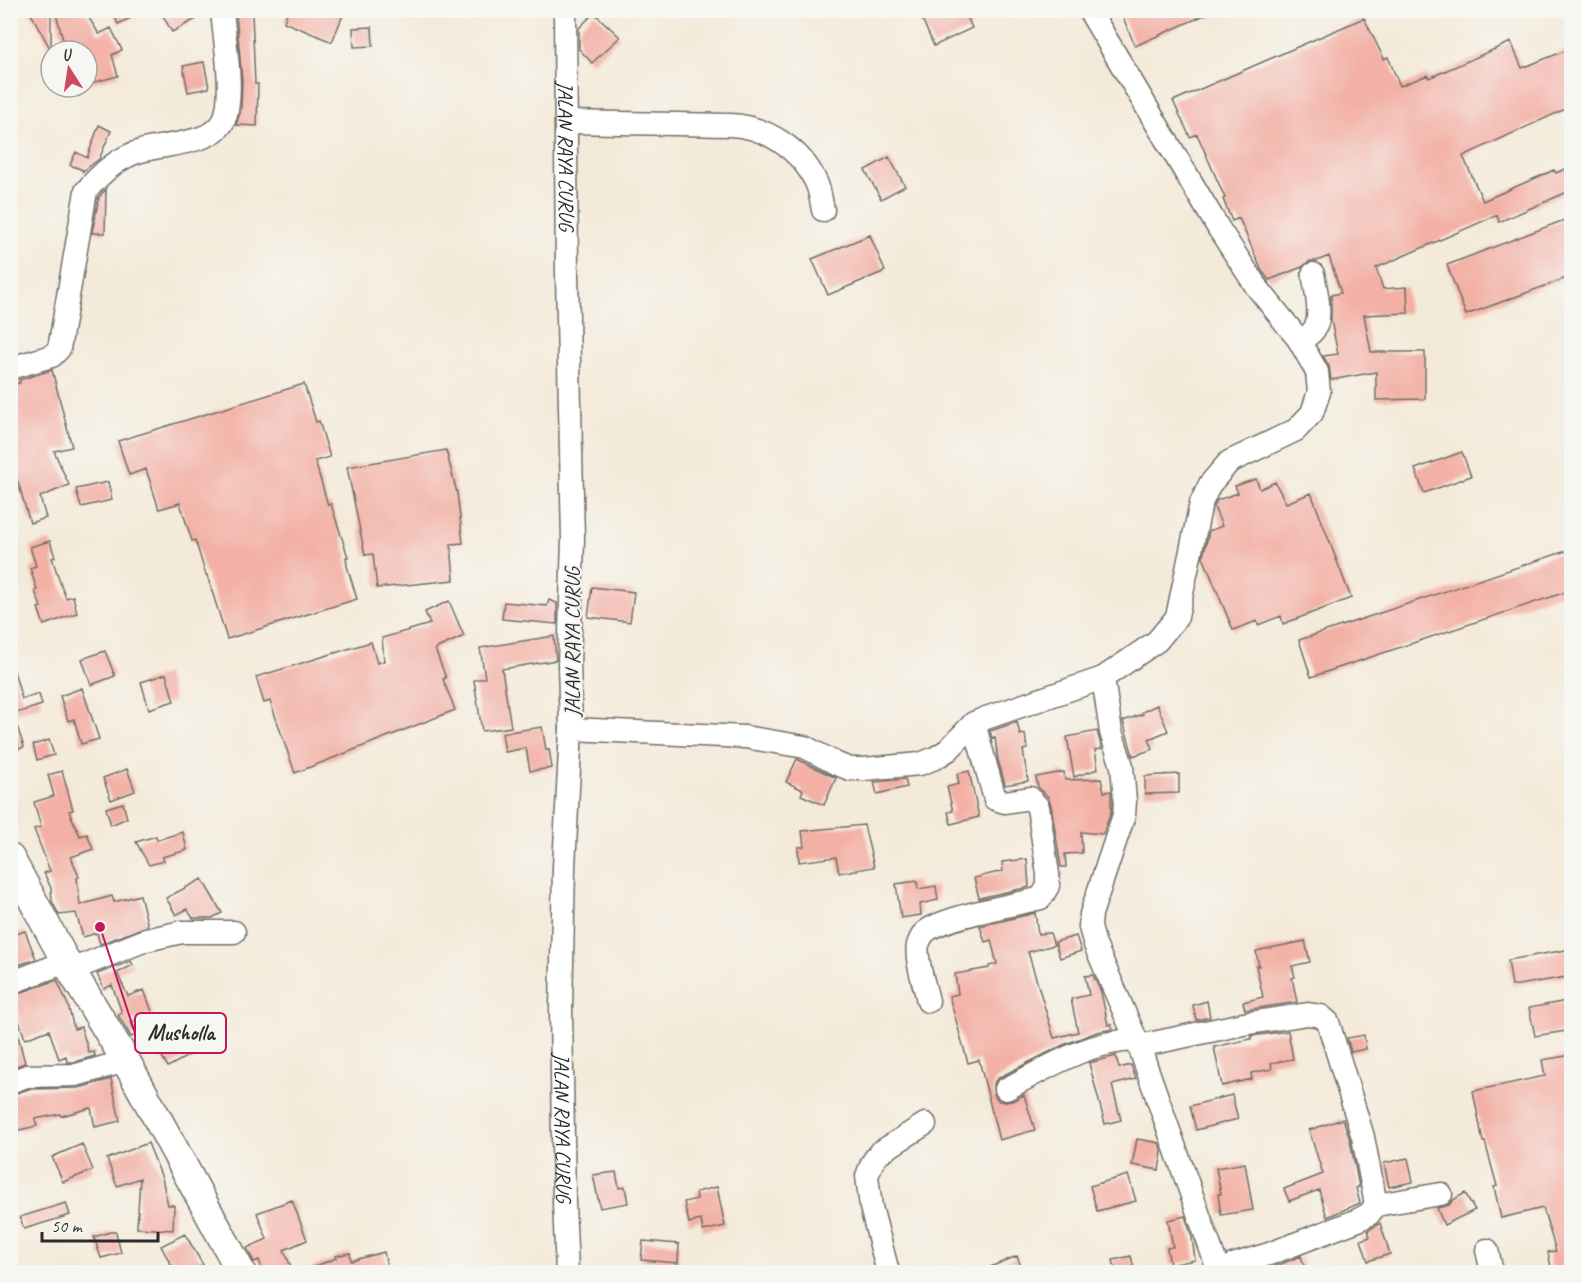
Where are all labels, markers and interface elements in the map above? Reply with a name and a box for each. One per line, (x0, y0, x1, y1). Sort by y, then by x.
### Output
north arrow (39, 39, 99, 99)
text: U (60, 44, 75, 66)
street label: JALAN RAYA CURUG (553, 80, 580, 233)
street label: JALAN RAYA CURUG (559, 565, 585, 718)
callout: Musholla (135, 1013, 226, 1053)
text: Musholla (148, 1019, 216, 1047)
street label: JALAN RAYA CURUG (549, 1052, 577, 1205)
scale bar (42, 1205, 158, 1243)
text: 50 m (51, 1215, 84, 1237)

